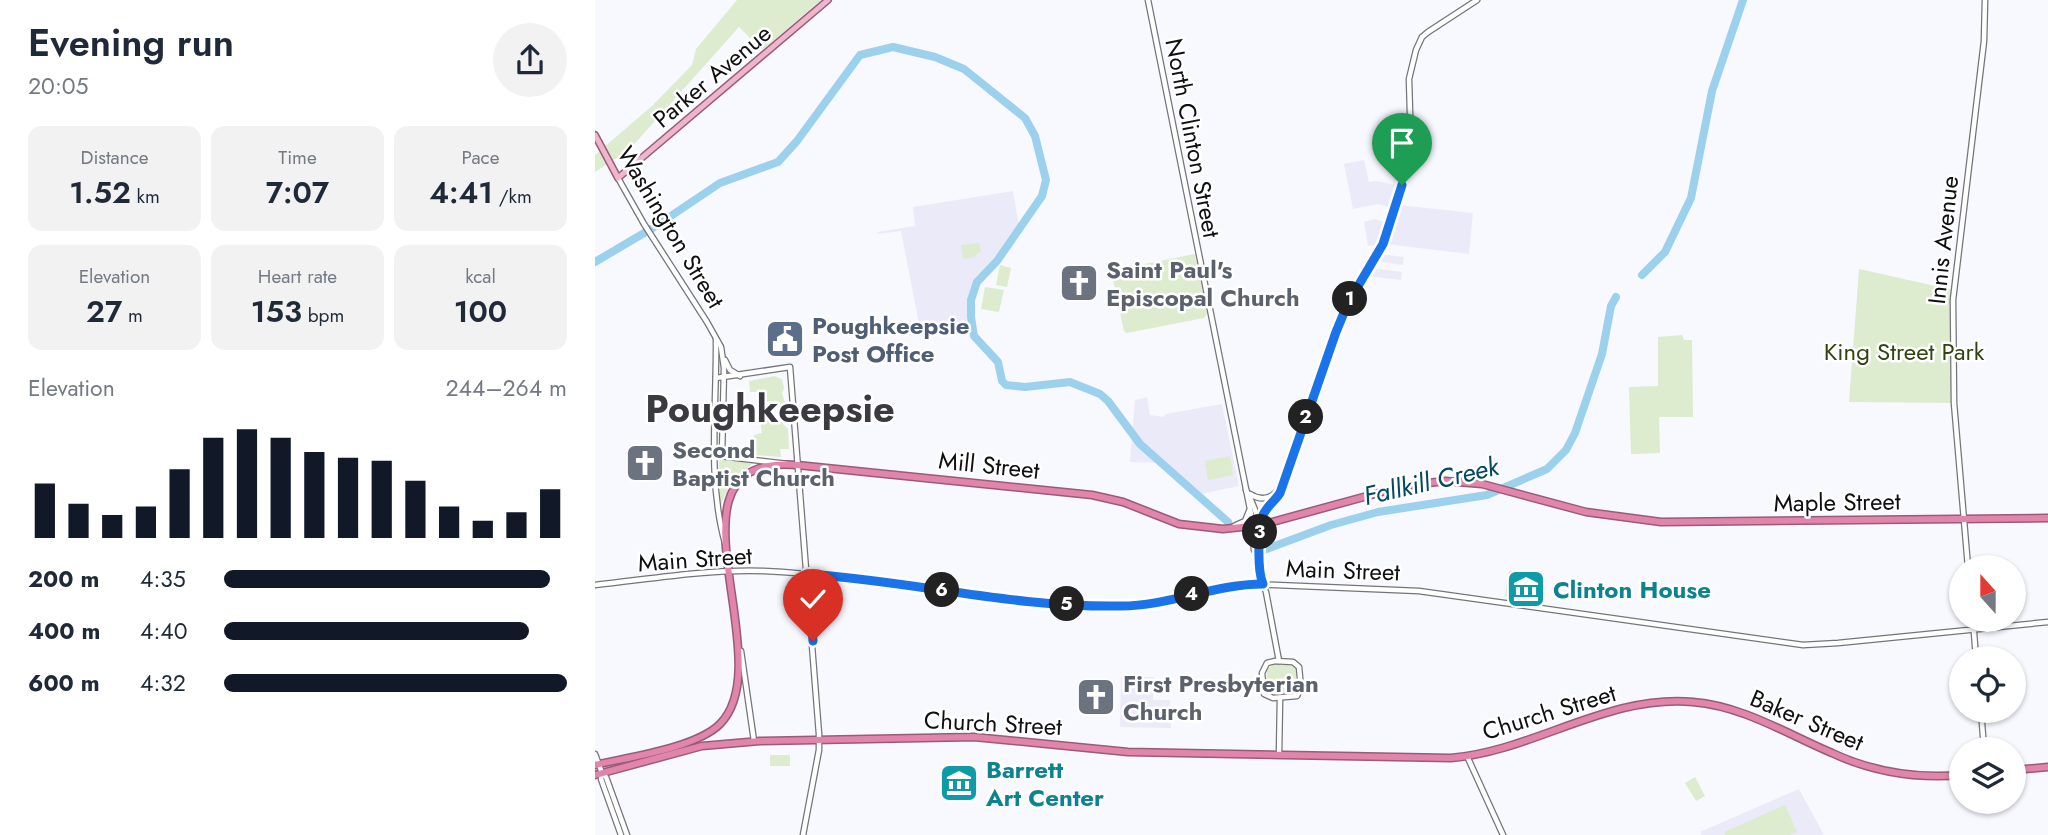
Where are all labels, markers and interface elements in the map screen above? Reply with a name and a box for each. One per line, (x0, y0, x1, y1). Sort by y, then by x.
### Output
text: Evening run (28, 15, 234, 70)
street label: Parker Avenue (645, 16, 779, 136)
button: share (493, 23, 567, 97)
street label: North Clinton Street (1157, 35, 1230, 241)
text: 20:05 (28, 69, 89, 103)
pin (1372, 113, 1432, 185)
icon: arrive (1383, 124, 1421, 162)
street label: Washington Street (609, 139, 733, 315)
text: Distance (80, 144, 149, 171)
text: Time (278, 144, 317, 171)
text: Pace (462, 144, 499, 171)
text: 1.52 (69, 171, 131, 214)
text: 7:07 (266, 171, 329, 214)
text: 4:41 (429, 171, 493, 214)
street label: Innis Avenue (1919, 174, 1967, 306)
text: km (131, 183, 160, 210)
text: /km (493, 183, 532, 210)
place label: Saint Paul's Episcopal Church (1106, 252, 1300, 315)
church icon: Saint Paul's Episcopal Church (1058, 262, 1100, 304)
text: Elevation (79, 263, 150, 290)
text: Heart rate (258, 263, 337, 290)
text: kcal (465, 263, 496, 290)
pin: 1 (1333, 282, 1367, 316)
text: 1 (1345, 285, 1354, 312)
text: 27 (86, 290, 122, 333)
text: 153 (251, 290, 302, 333)
text: 100 (454, 290, 507, 333)
text: m (122, 302, 143, 329)
text: bpm (302, 302, 344, 329)
place label: Poughkeepsie Post Office (812, 308, 970, 371)
public building icon: Poughkeepsie Post Office (764, 318, 806, 360)
park label: King Street Park (1824, 334, 1985, 369)
text: Elevation (28, 371, 115, 405)
text: 244–264 m (445, 371, 567, 405)
district label: Poughkeepsie (645, 381, 895, 436)
pin: 2 (1289, 400, 1323, 434)
text: 2 (1299, 403, 1312, 430)
place label: Second Baptist Church (672, 432, 835, 495)
church icon: Second Baptist Church (624, 442, 666, 484)
street label: Mill Street (937, 442, 1041, 488)
water label: Fallkill Creek (1360, 447, 1504, 515)
street label: Maple Street (1773, 483, 1901, 521)
pin: 3 (1243, 514, 1277, 550)
text: 3 (1254, 518, 1265, 545)
street label: Main Street (637, 538, 753, 580)
street label: Main Street (1285, 551, 1401, 589)
north arrow (1949, 555, 2027, 632)
map controls (1949, 555, 2026, 814)
text: 200 m (28, 562, 99, 596)
text: 4:35 (140, 562, 186, 596)
museum icon: Clinton House (1505, 568, 1547, 610)
pin (783, 569, 843, 641)
pin: 6 (925, 572, 959, 608)
place label: Clinton House (1553, 572, 1711, 607)
text: 6 (935, 576, 948, 603)
pin: 4 (1175, 576, 1209, 612)
icon: check (794, 580, 832, 618)
text: 4 (1185, 580, 1198, 607)
pin: 5 (1049, 586, 1085, 622)
text: 5 (1060, 590, 1073, 617)
text: 400 m (28, 614, 100, 648)
text: 4:40 (140, 614, 188, 648)
button: locate (1949, 646, 2026, 723)
text: 600 m (28, 666, 100, 700)
text: 4:32 (140, 666, 186, 700)
place label: First Presbyterian Church (1123, 666, 1319, 729)
street label: Church Street (1478, 675, 1620, 749)
church icon: First Presbyterian Church (1075, 676, 1117, 718)
street label: Baker Street (1745, 680, 1869, 760)
street label: Church Street (923, 702, 1063, 744)
button: layers (1949, 737, 2026, 814)
place label: Barrett Art Center (985, 752, 1104, 815)
museum icon: Barrett Art Center (938, 762, 980, 804)

